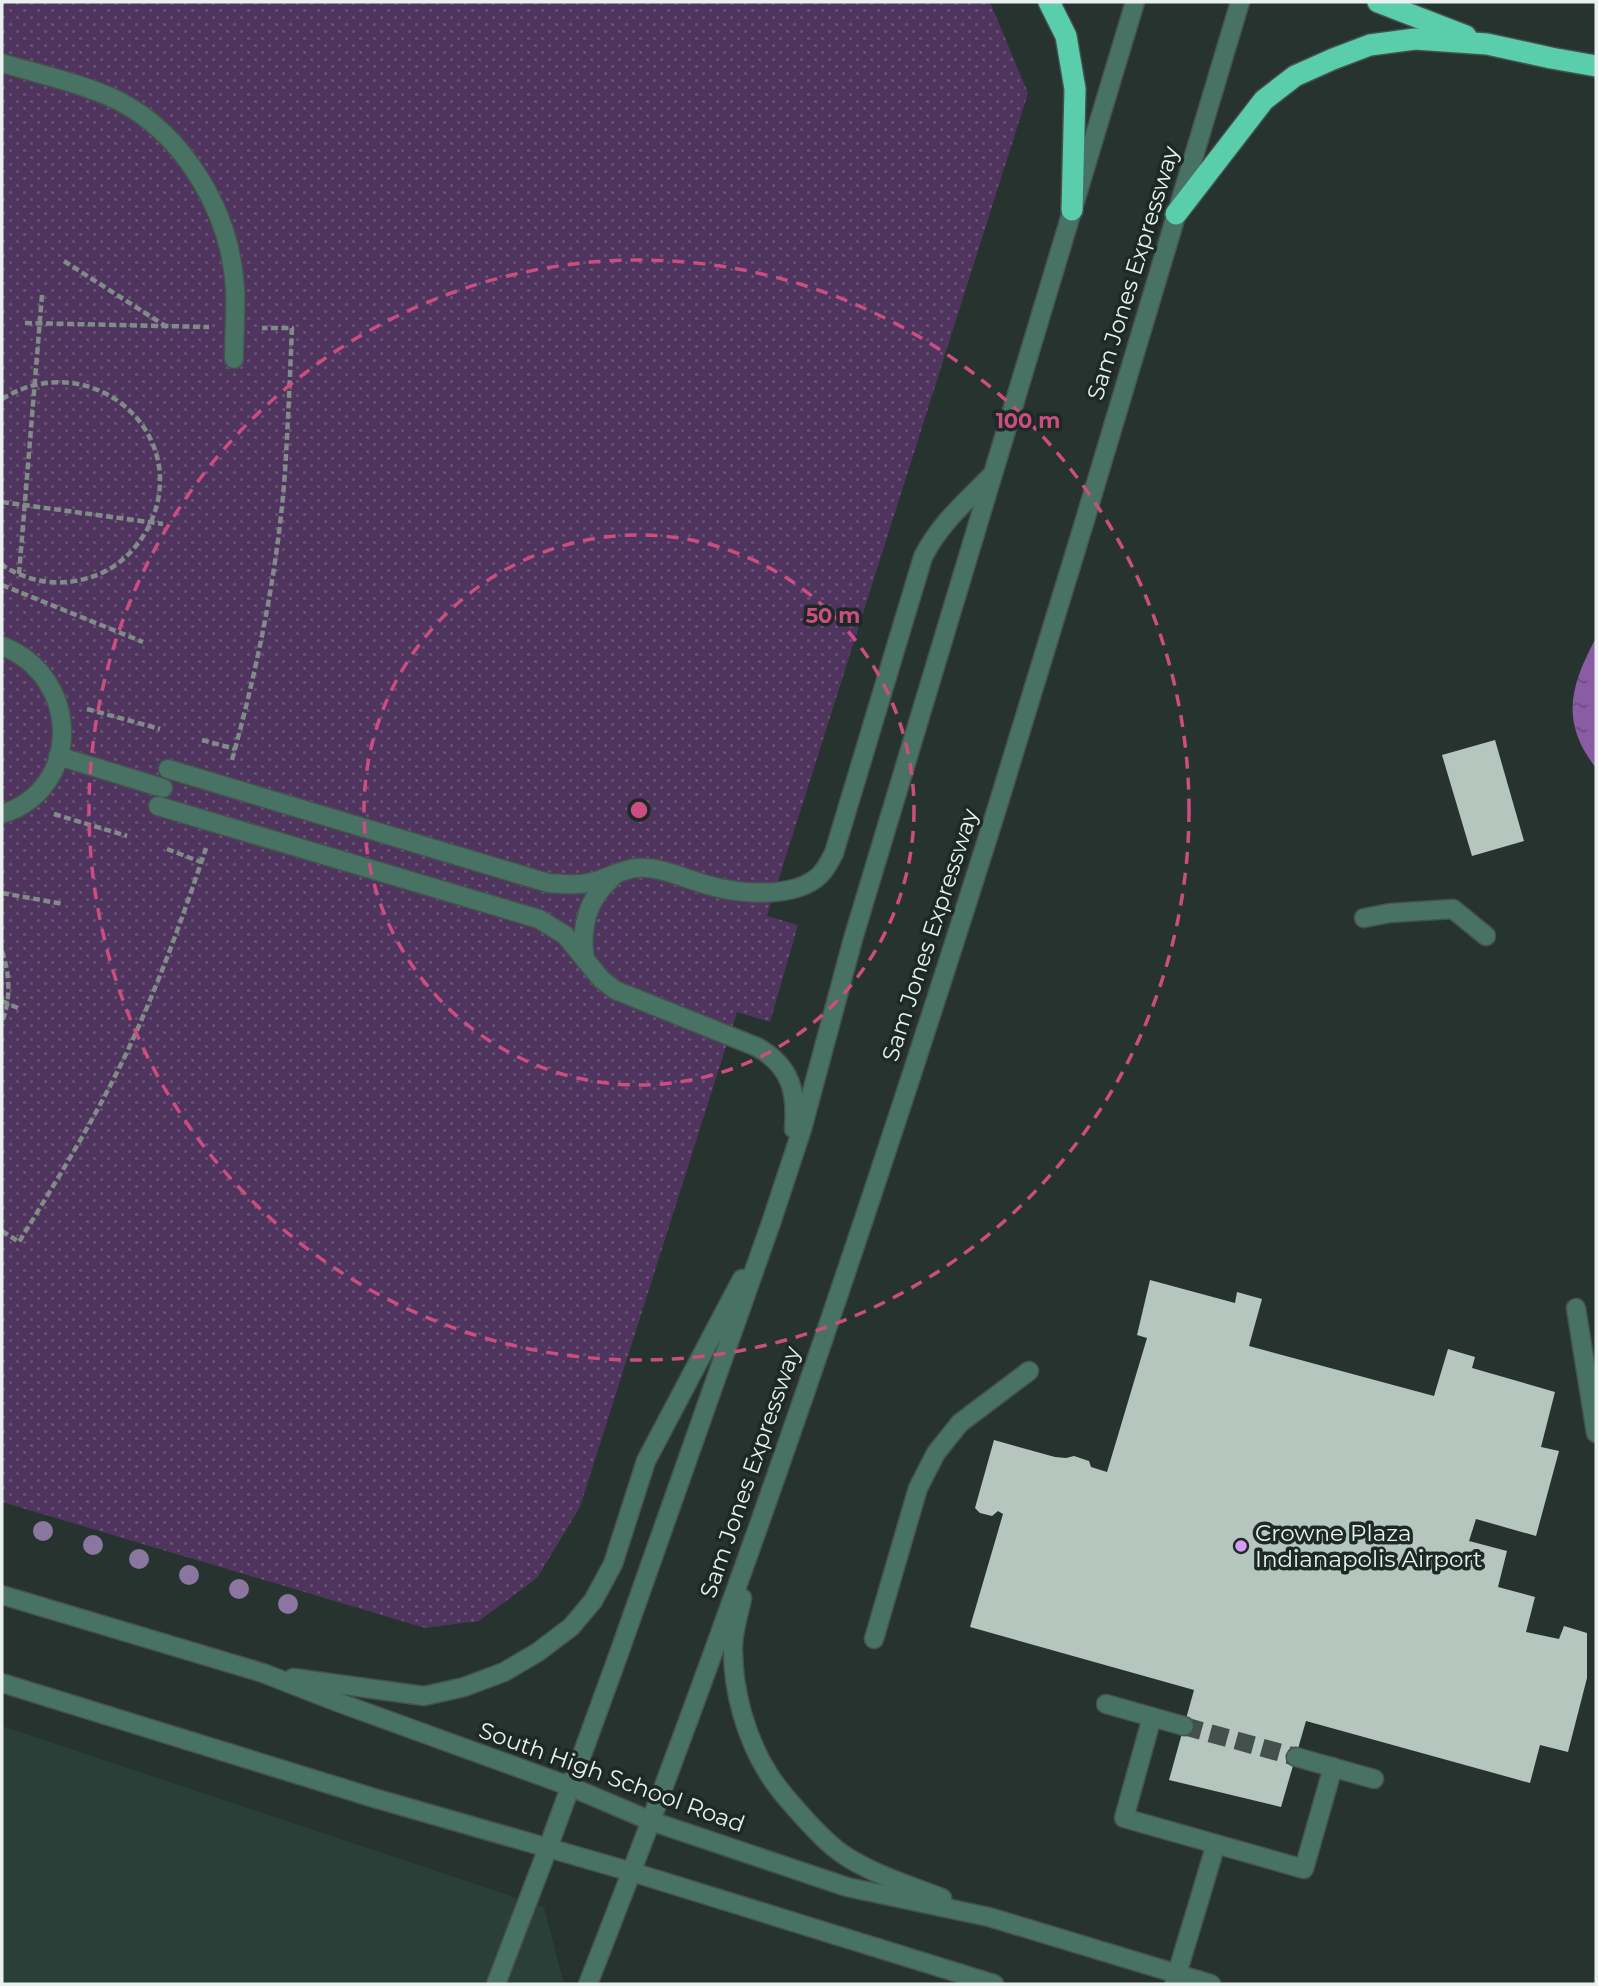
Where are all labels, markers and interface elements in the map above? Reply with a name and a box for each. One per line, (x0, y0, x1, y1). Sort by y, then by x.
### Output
street label: Sam Jones Expressway (1081, 142, 1185, 403)
text: 100 m (996, 408, 1060, 433)
text: 50 m (806, 603, 860, 628)
centre of rings (627, 798, 651, 822)
street label: Sam Jones Expressway (876, 805, 984, 1065)
street label: Sam Jones Expressway (694, 1342, 806, 1601)
place label: Crowne Plaza Indianapolis Airport (1255, 1519, 1482, 1573)
marker: Crowne Plaza Indianapolis Airport (1233, 1538, 1249, 1554)
street label: South High School Road (475, 1716, 749, 1838)

